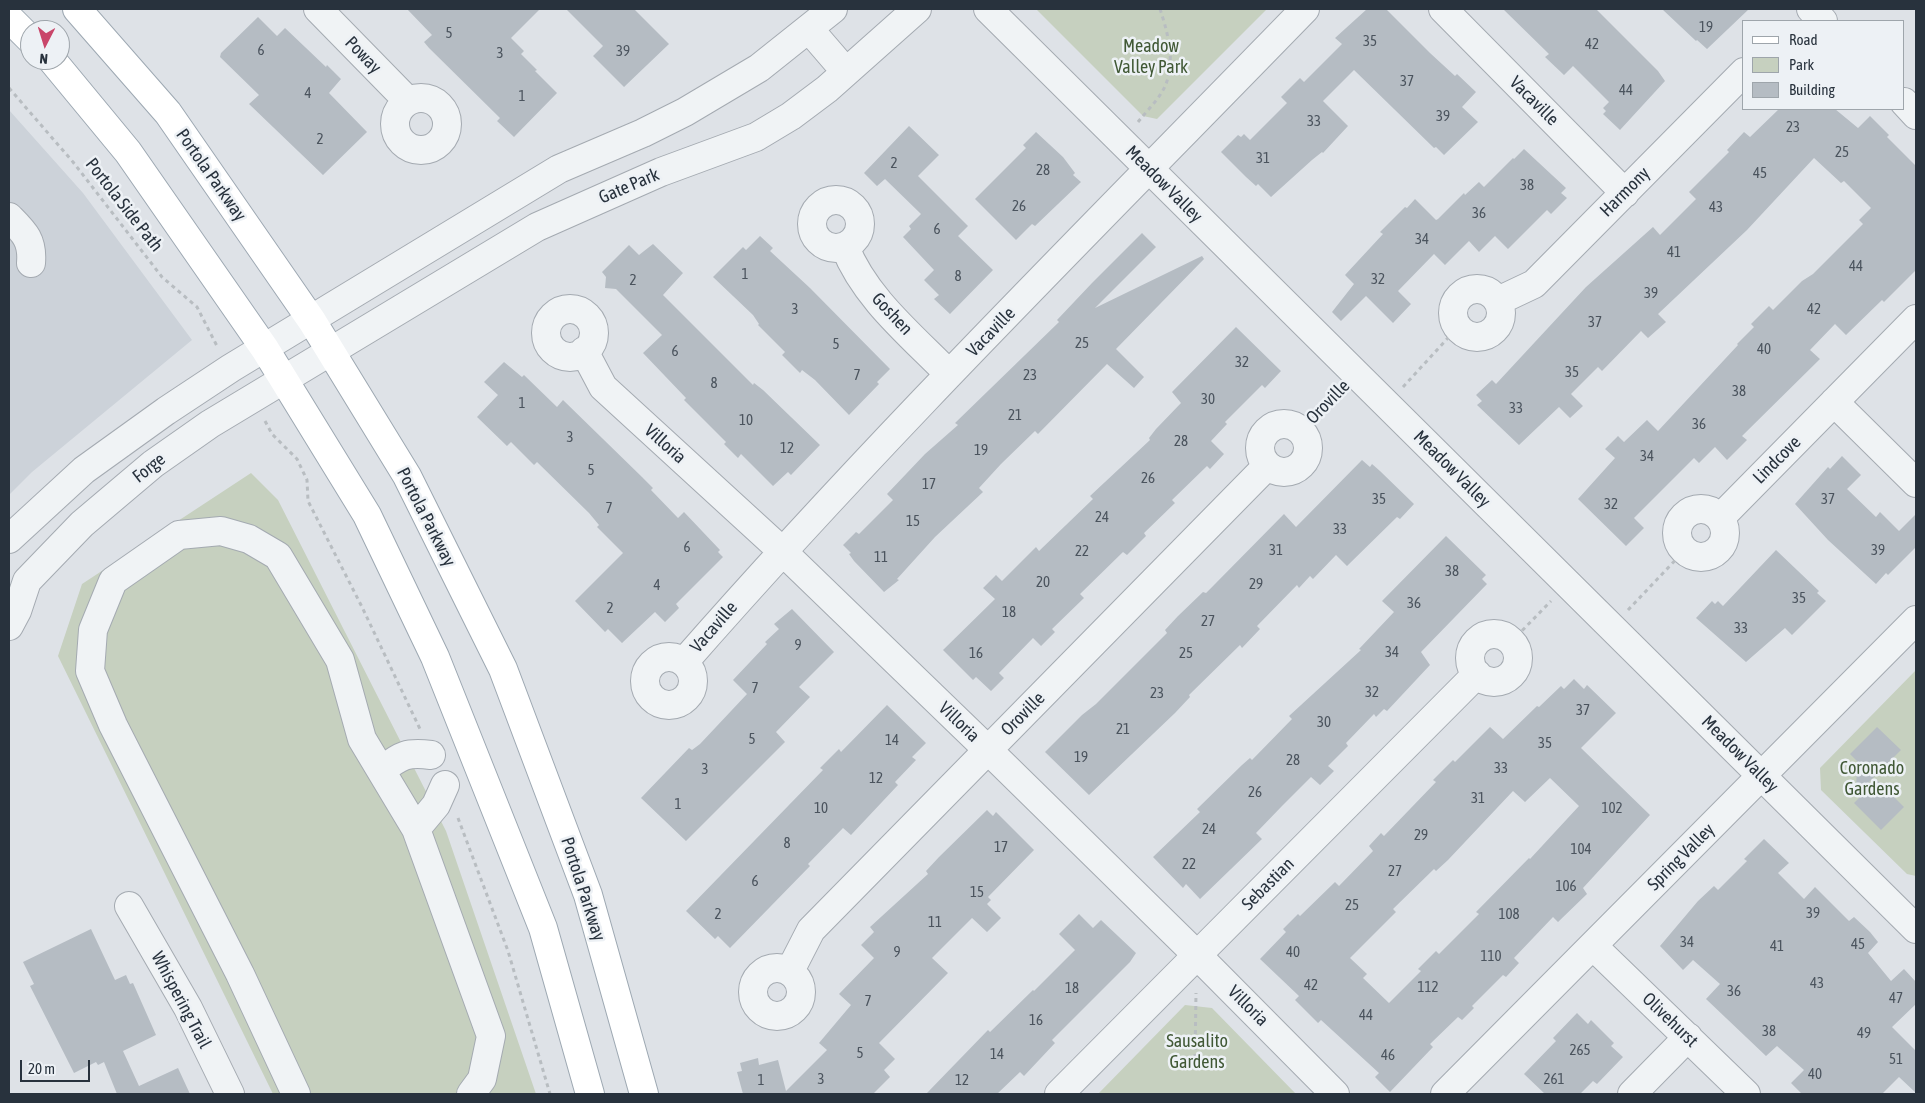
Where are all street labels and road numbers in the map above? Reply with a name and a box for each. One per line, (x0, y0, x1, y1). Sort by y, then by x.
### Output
street label: Poway (340, 32, 386, 78)
street label: Vacaville (1505, 72, 1563, 130)
street label: Portola Parkway (171, 125, 251, 225)
street label: Meadow Valley (1121, 141, 1207, 227)
street label: Portola Side Path (81, 154, 167, 256)
street label: Harmony (1596, 163, 1654, 221)
street label: Gate Park (596, 164, 662, 208)
street label: Goshen (867, 288, 917, 340)
street label: Vacaville (962, 303, 1020, 361)
street label: Oroville (1302, 375, 1354, 429)
street label: Villoria (640, 420, 690, 468)
street label: Meadow Valley (1409, 426, 1495, 512)
street label: Lindcove (1749, 432, 1805, 488)
street label: Forge (128, 449, 170, 487)
street label: Portola Parkway (392, 464, 460, 570)
street label: Vacaville (686, 597, 742, 657)
street label: Oroville (997, 688, 1049, 740)
street label: Villoria (934, 697, 984, 747)
street label: Meadow Valley (1697, 711, 1783, 797)
street label: Spring Valley (1643, 819, 1719, 895)
street label: Portola Parkway (556, 834, 610, 944)
street label: Sebastian (1237, 853, 1299, 915)
street label: Whispering Trail (146, 948, 216, 1052)
street label: Villoria (1223, 981, 1273, 1031)
street label: Olivehurst (1638, 988, 1702, 1052)

